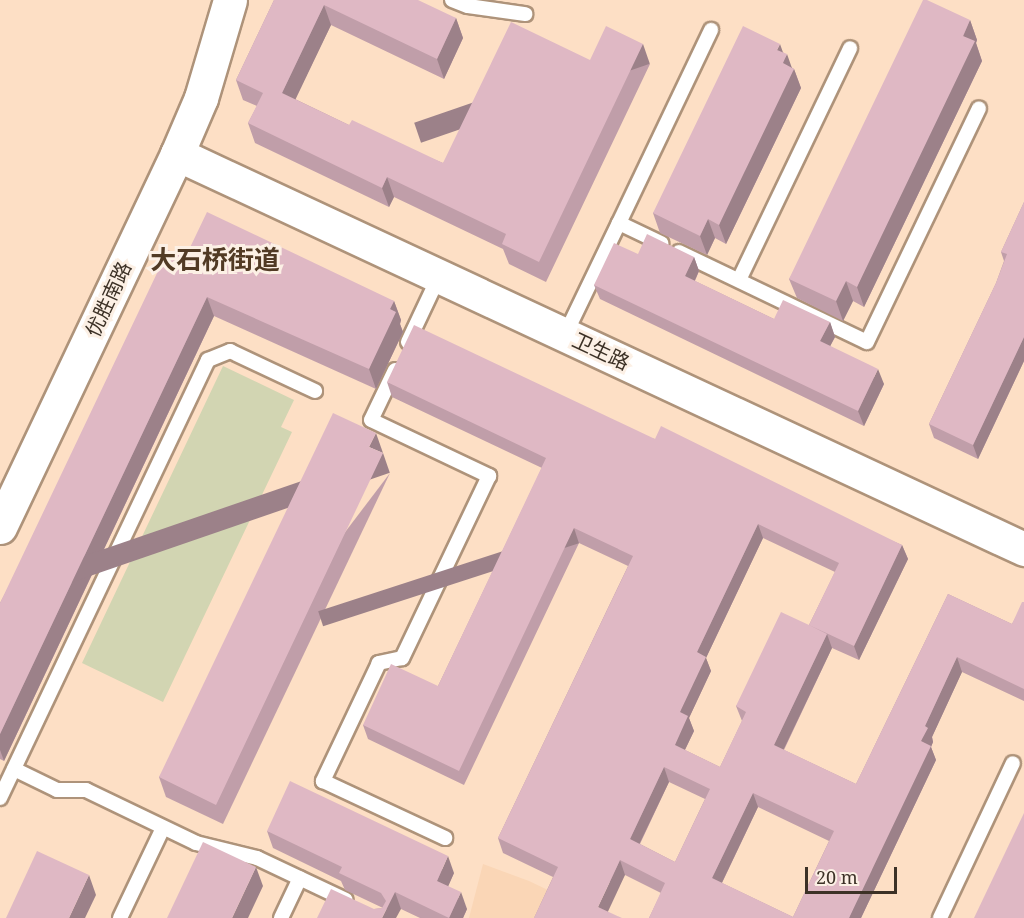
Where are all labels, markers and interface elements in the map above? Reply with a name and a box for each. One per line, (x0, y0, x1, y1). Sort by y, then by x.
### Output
district label: 大石桥街道 (150, 244, 280, 276)
street label: 优胜南路 (80, 258, 136, 340)
street label: 卫生路 (569, 327, 633, 375)
scale bar (808, 855, 900, 893)
text: 20 m (816, 865, 858, 889)

